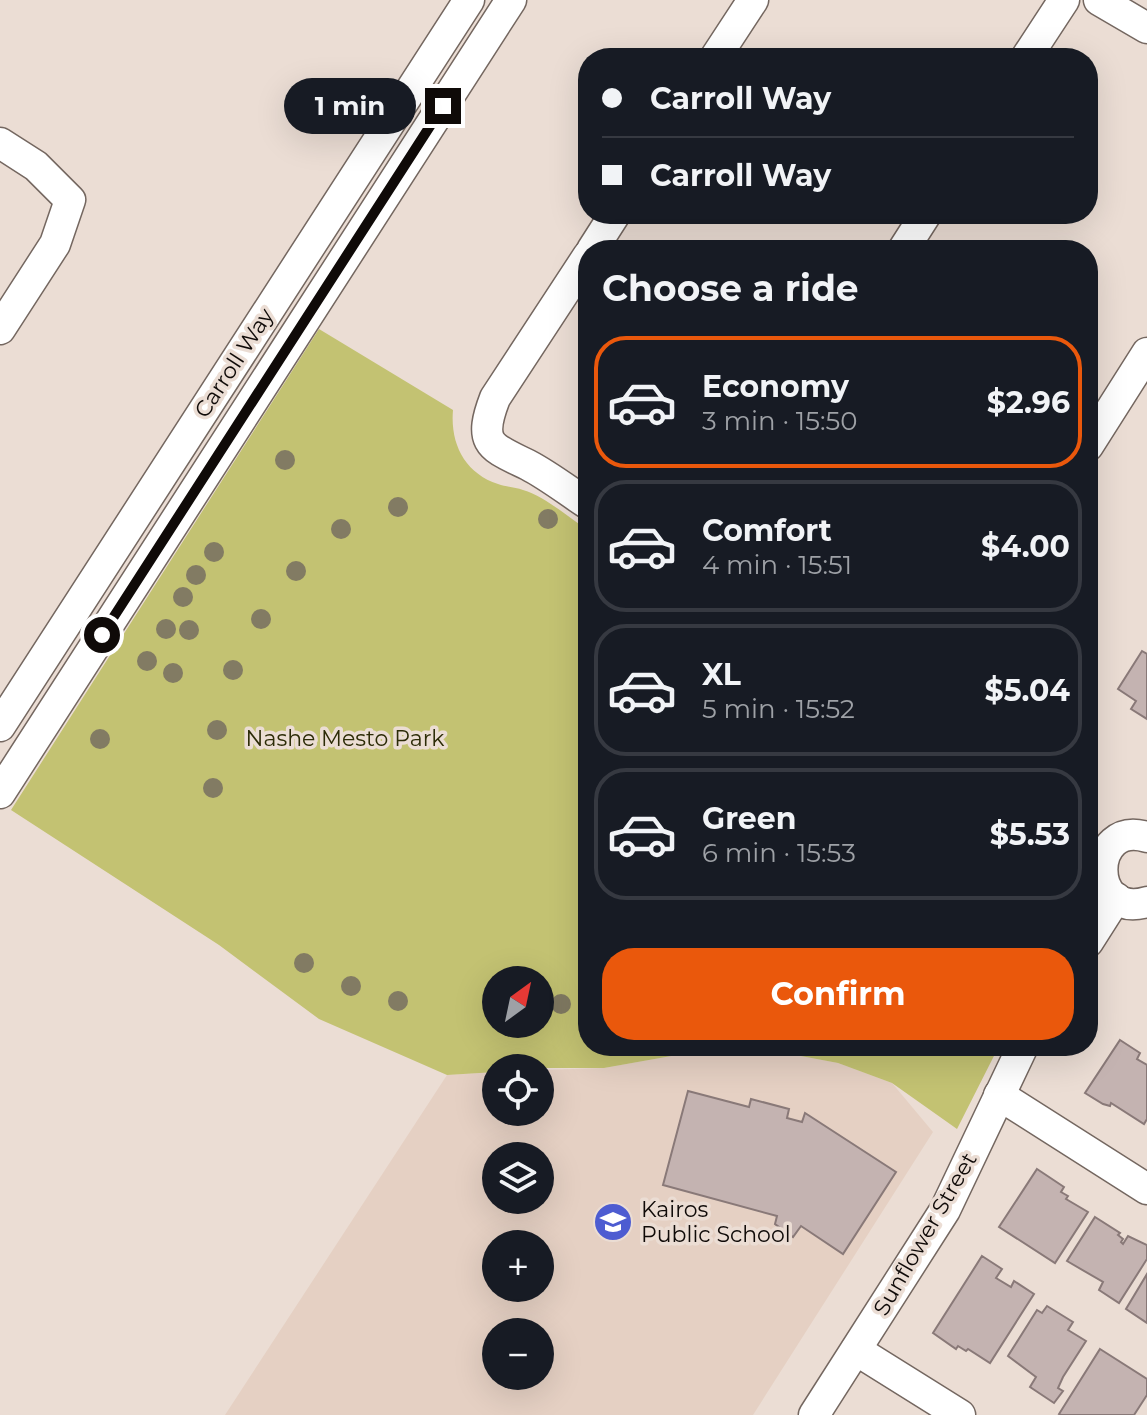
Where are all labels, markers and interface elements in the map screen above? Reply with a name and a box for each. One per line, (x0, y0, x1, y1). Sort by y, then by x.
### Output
callout: 1 min (283, 78, 415, 134)
text: Carroll Way (650, 80, 831, 117)
route end (425, 88, 461, 124)
text: 1 min (315, 90, 385, 122)
text: Carroll Way (650, 157, 831, 194)
text: Choose a ride (602, 266, 859, 310)
street label: Carroll Way (189, 303, 279, 423)
icon: car (606, 366, 678, 438)
text: Economy (702, 368, 849, 405)
text: $2.96 (987, 384, 1070, 421)
text: 3 min · 15:50 (702, 405, 857, 437)
icon: car (606, 510, 678, 582)
text: Comfort (702, 512, 832, 549)
text: $4.00 (981, 528, 1070, 565)
text: 4 min · 15:51 (702, 549, 852, 581)
route start (84, 617, 120, 653)
icon: car (606, 654, 678, 726)
text: XL (702, 656, 741, 693)
text: $5.04 (985, 672, 1070, 709)
text: 5 min · 15:52 (702, 693, 855, 725)
park label: Nashe Mesto Park (246, 725, 445, 752)
icon: car (606, 798, 678, 870)
text: Green (702, 800, 796, 837)
text: $5.53 (990, 816, 1070, 853)
text: 6 min · 15:53 (702, 837, 856, 869)
button: Confirm (602, 948, 1074, 1040)
north arrow (482, 966, 554, 1038)
map controls (482, 966, 554, 1390)
button: locate (482, 1054, 554, 1126)
button: layers (482, 1142, 554, 1214)
street label: Sunflower Street (867, 1148, 983, 1320)
place label: Kairos Public School (641, 1196, 791, 1248)
school or university icon: Kairos Public School (592, 1201, 634, 1243)
button: + (482, 1230, 554, 1302)
button: − (482, 1318, 554, 1390)

